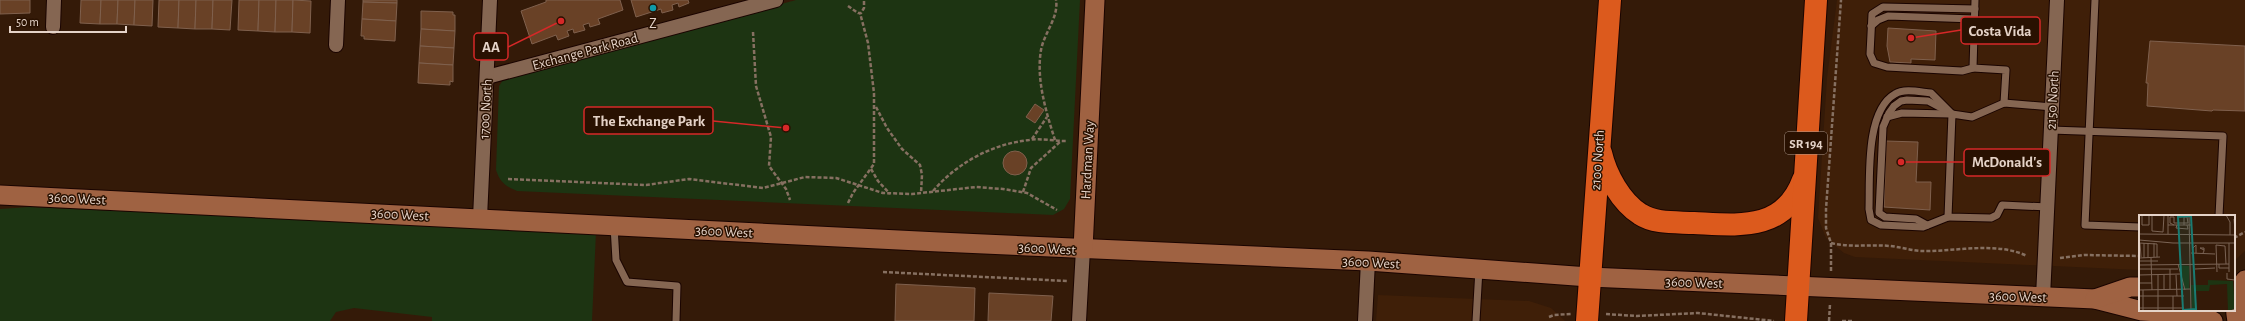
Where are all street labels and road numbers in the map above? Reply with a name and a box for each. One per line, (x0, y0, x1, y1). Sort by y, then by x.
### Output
street label: Exchange Park Road (531, 31, 640, 73)
street label: 2150 North (2044, 70, 2062, 130)
street label: 1700 North (477, 79, 495, 139)
street label: Hardman Way (1079, 120, 1097, 200)
street label: 2100 North (1589, 129, 1607, 191)
road number: SR 194 (1785, 132, 1827, 154)
street label: 3600 West (48, 191, 107, 208)
street label: 3600 West (371, 207, 430, 224)
street label: 3600 West (695, 224, 754, 241)
street label: 3600 West (1018, 241, 1077, 258)
street label: 3600 West (1342, 255, 1401, 272)
street label: 3600 West (1665, 275, 1723, 291)
street label: 3600 West (1989, 289, 2047, 305)

